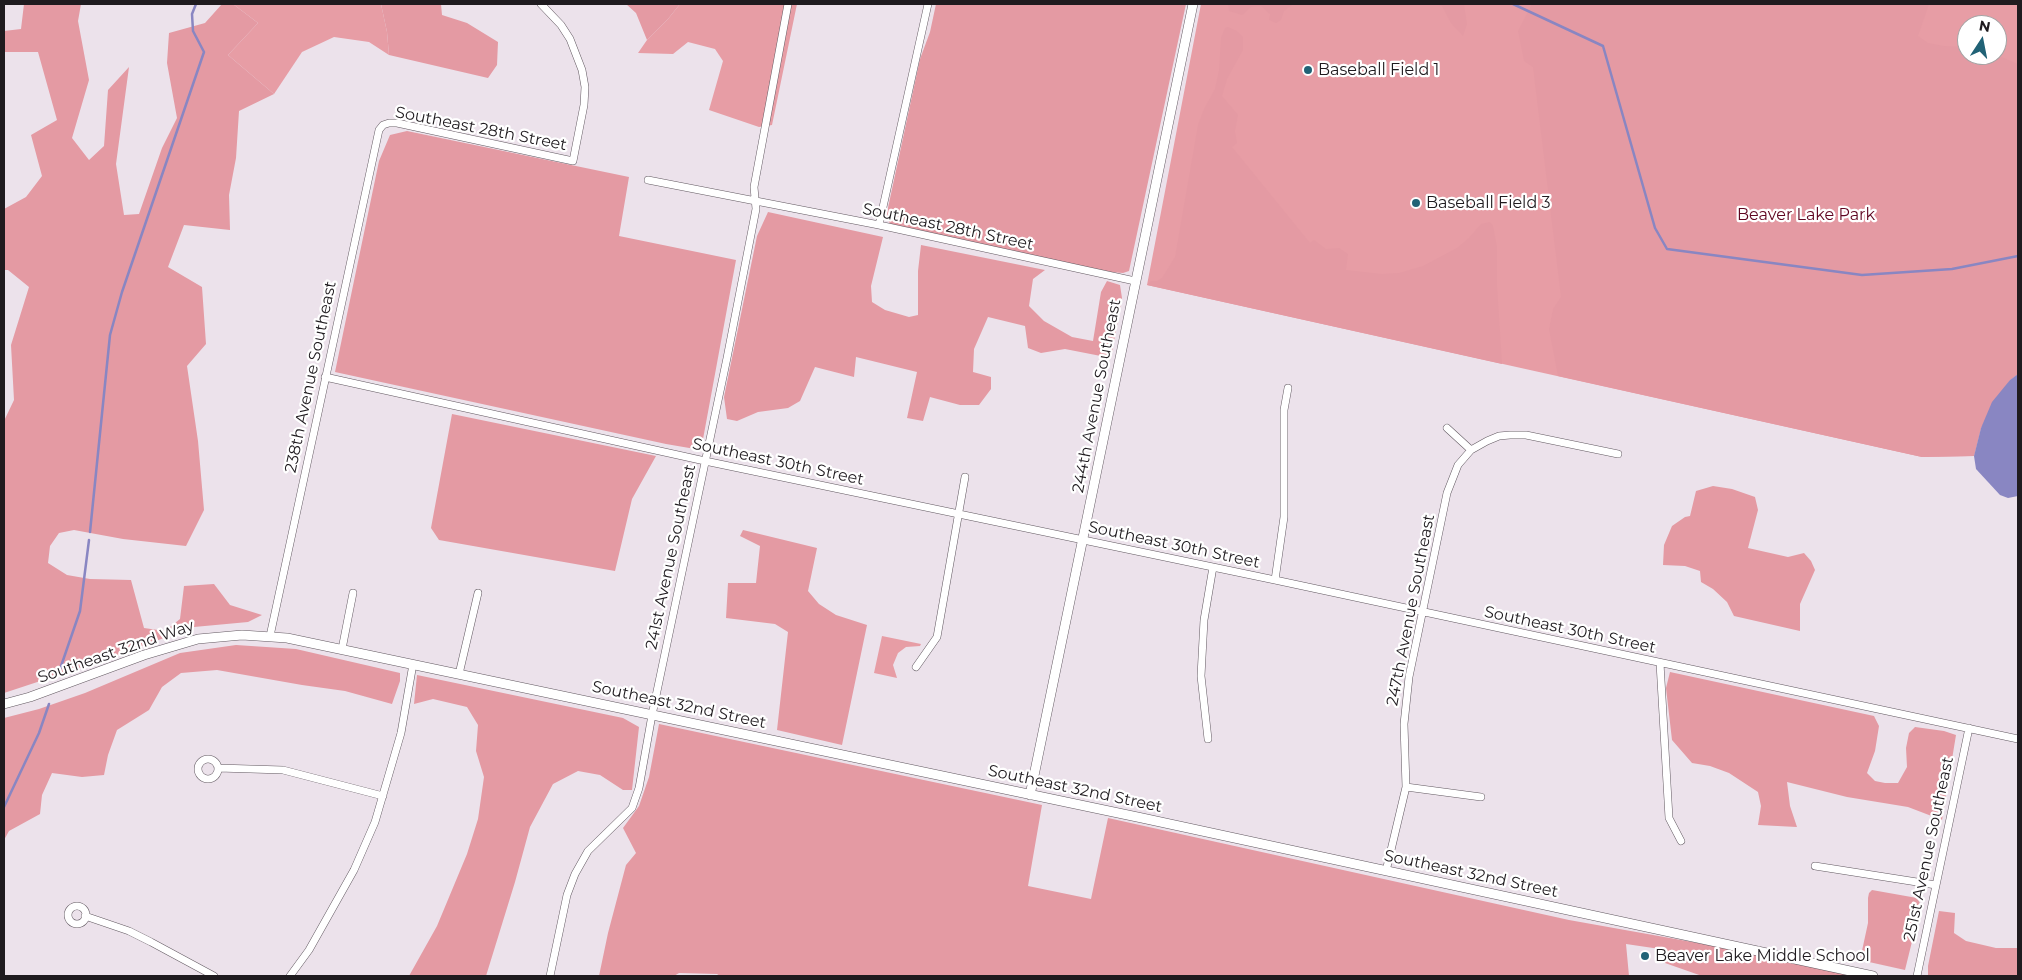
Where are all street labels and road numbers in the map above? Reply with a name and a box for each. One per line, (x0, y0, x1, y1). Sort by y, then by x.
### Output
street label: Southeast 28th Street (394, 103, 568, 155)
street label: Southeast 28th Street (861, 199, 1035, 255)
street label: 238th Avenue Southeast (281, 279, 341, 475)
street label: 244th Avenue Southeast (1069, 297, 1125, 495)
street label: Southeast 30th Street (690, 434, 866, 490)
street label: 241st Avenue Southeast (642, 463, 700, 651)
street label: 247th Avenue Southeast (1383, 513, 1439, 707)
street label: Southeast 30th Street (1086, 517, 1262, 573)
street label: Southeast 30th Street (1482, 602, 1658, 658)
street label: Southeast 32nd Way (35, 616, 197, 688)
street label: Southeast 32nd Street (590, 677, 768, 733)
street label: 251st Avenue Southeast (1900, 755, 1958, 943)
street label: Southeast 32nd Street (986, 761, 1164, 817)
street label: Southeast 32nd Street (1382, 846, 1560, 902)

